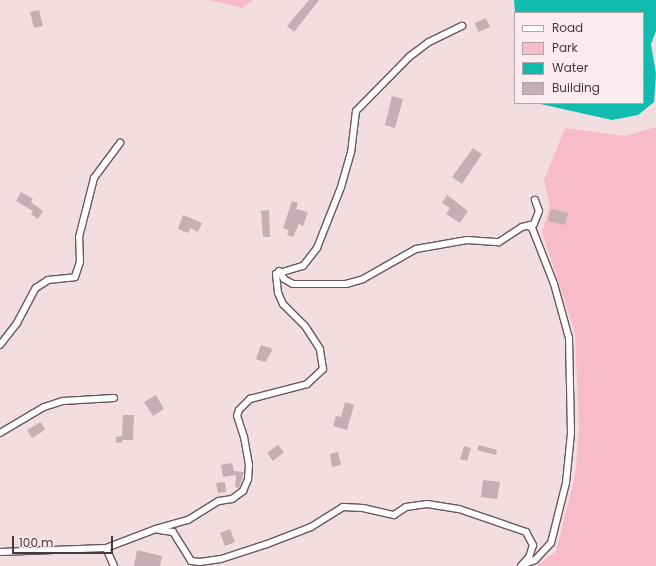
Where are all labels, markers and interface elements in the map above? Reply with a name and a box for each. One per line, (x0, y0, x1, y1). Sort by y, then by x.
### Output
legend (514, 12, 644, 104)
text: Road (552, 19, 583, 36)
text: Park (552, 39, 578, 56)
text: Water (552, 59, 588, 76)
text: Building (552, 79, 600, 96)
scale bar (14, 528, 115, 554)
text: 100 m (19, 534, 53, 551)

